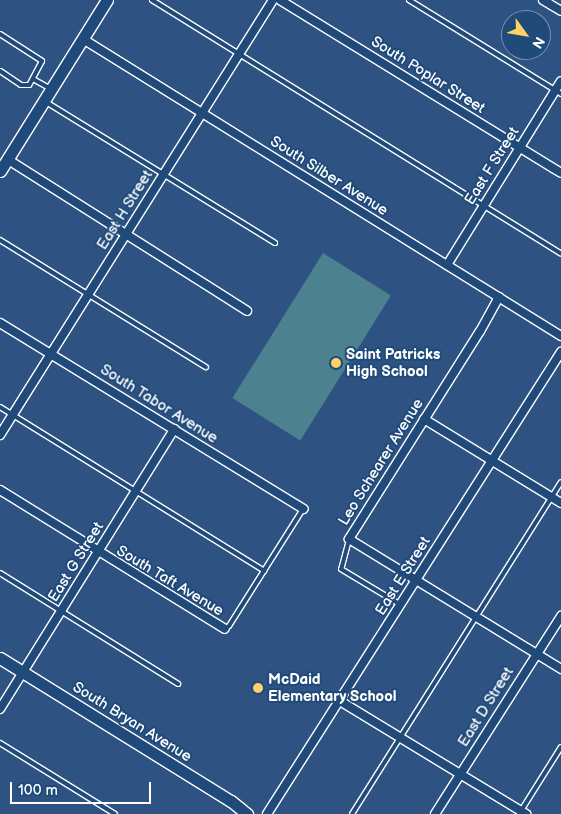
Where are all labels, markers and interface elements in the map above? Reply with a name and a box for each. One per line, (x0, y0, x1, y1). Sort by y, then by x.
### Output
north arrow (501, 10, 551, 60)
street label: South Poplar Street (368, 33, 488, 117)
text: N (528, 34, 548, 52)
street label: East F Street (461, 124, 523, 208)
street label: South Silber Avenue (267, 132, 391, 220)
street label: East H Street (93, 167, 157, 253)
place label: Saint Patricks High School (346, 345, 440, 380)
marker: Saint Patricks High School (330, 357, 342, 369)
street label: South Tabor Avenue (97, 360, 221, 448)
street label: Leo Schearer Avenue (335, 395, 427, 529)
street label: East G Street (44, 519, 108, 605)
street label: East E Street (372, 533, 434, 619)
street label: South Taft Avenue (113, 542, 227, 620)
street label: East D Street (454, 664, 518, 750)
place label: McDaid Elementary School (268, 670, 397, 705)
street label: South Bryan Avenue (69, 678, 195, 766)
marker: McDaid Elementary School (252, 682, 264, 694)
scale bar (12, 772, 154, 804)
text: 100 m (18, 781, 58, 800)

